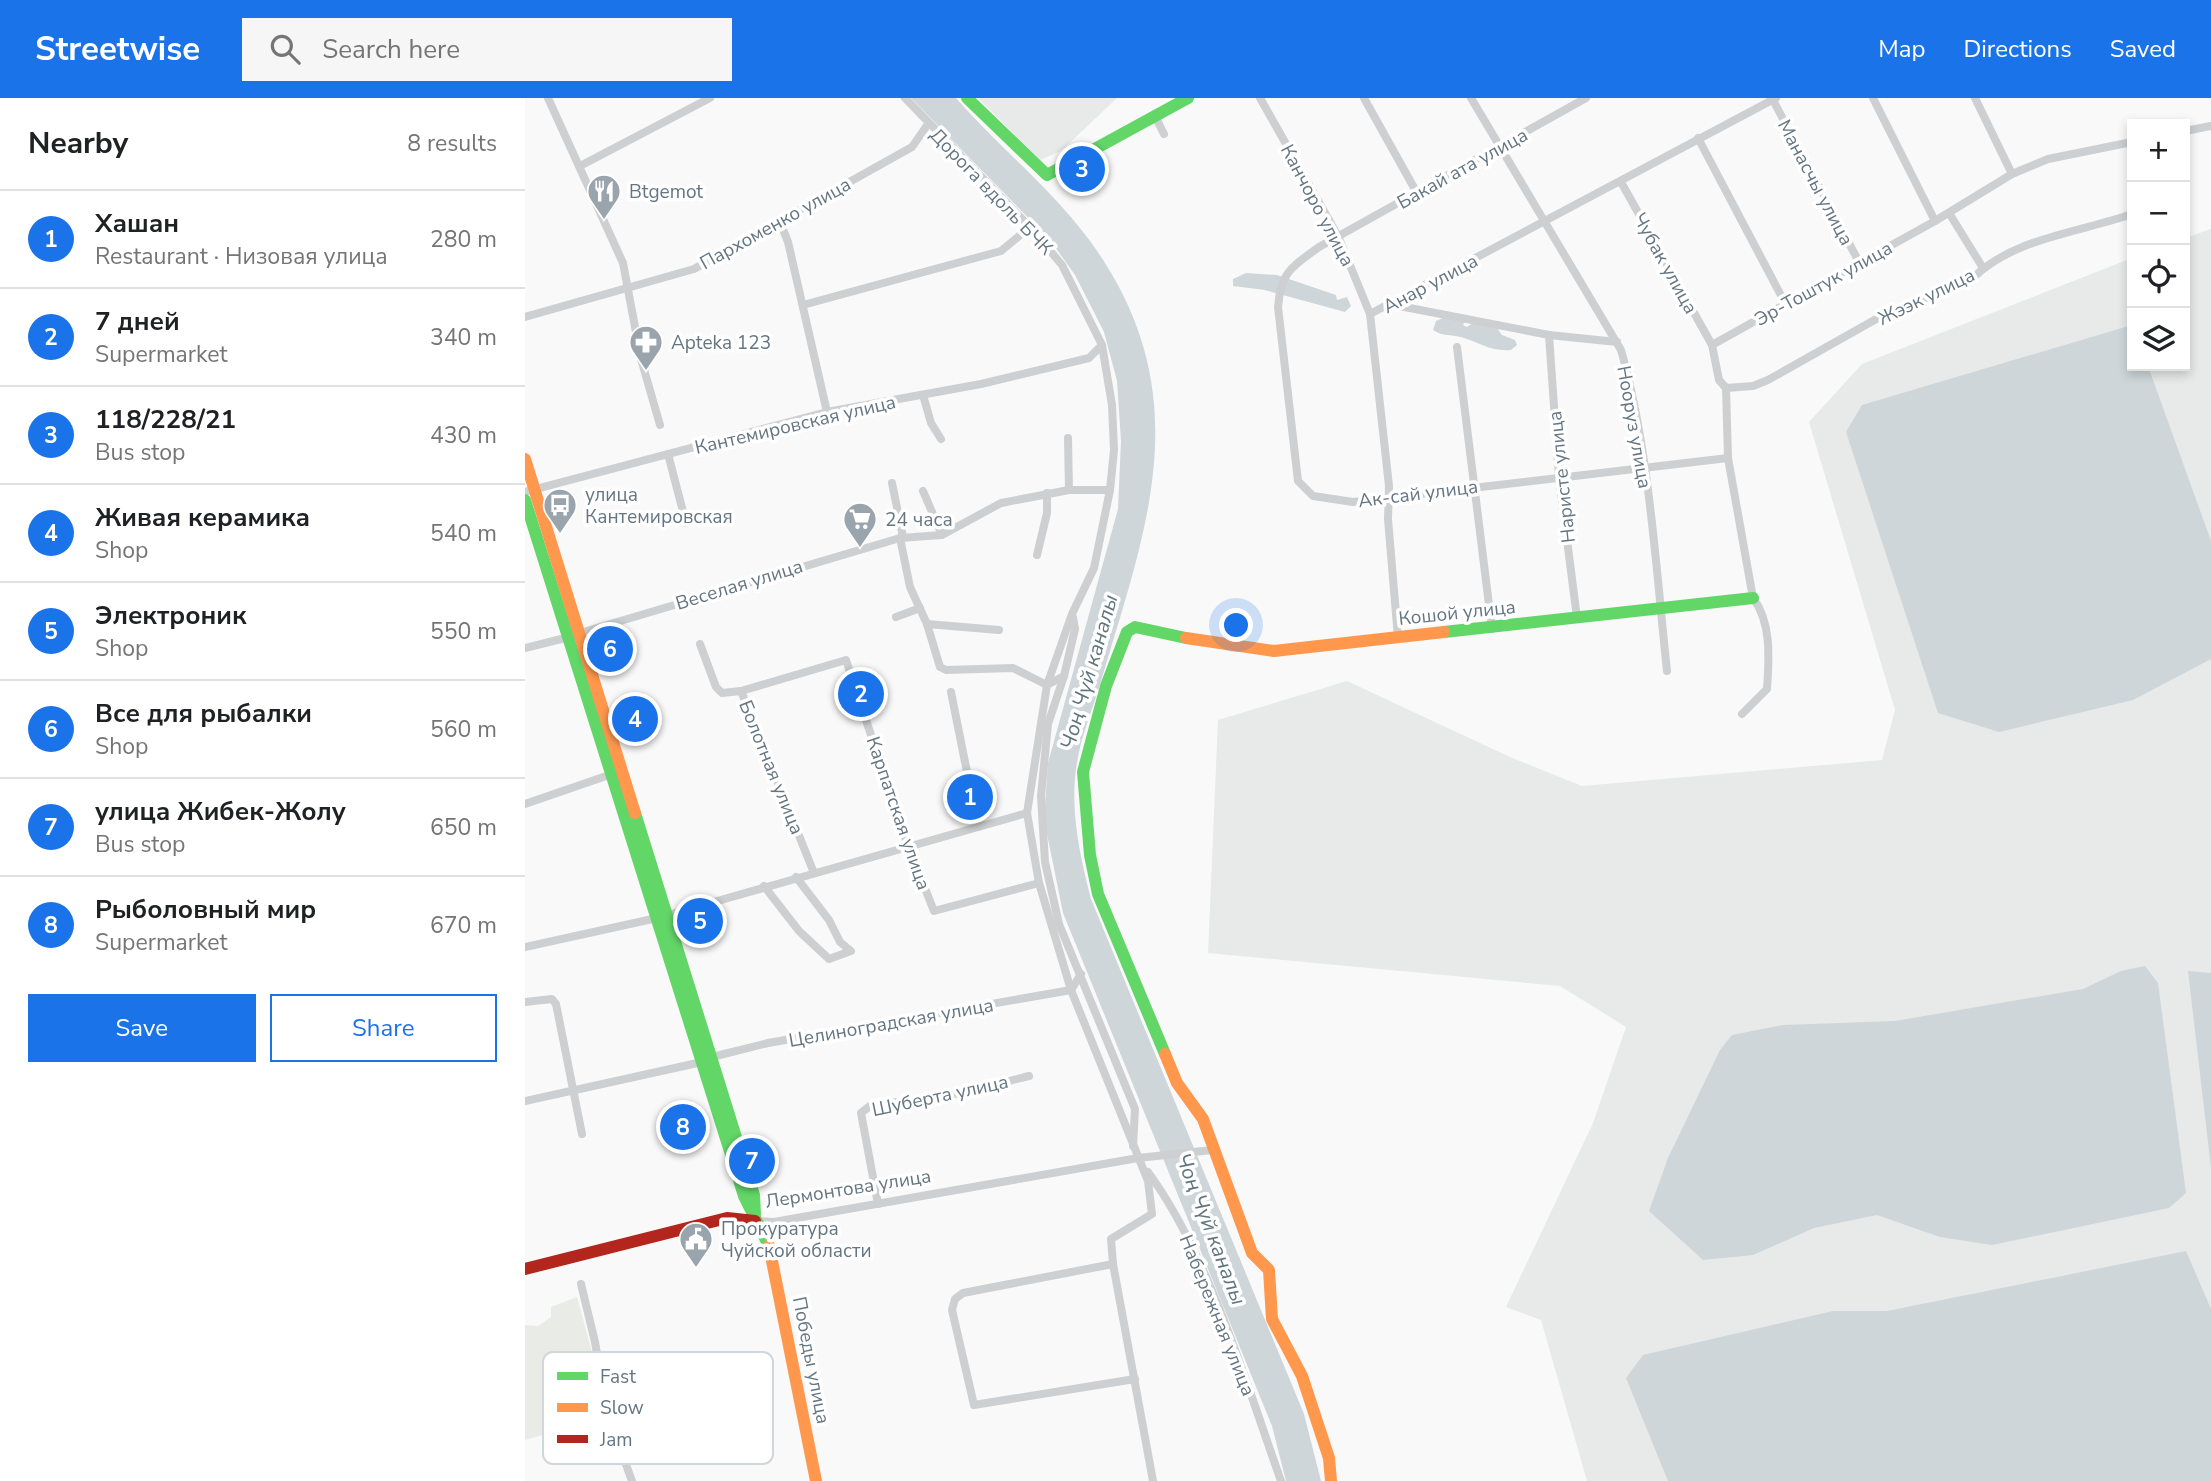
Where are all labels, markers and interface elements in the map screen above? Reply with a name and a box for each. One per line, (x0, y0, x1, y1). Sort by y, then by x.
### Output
search box (242, 18, 732, 81)
text: Streetwise (35, 27, 200, 72)
icon: search (266, 30, 304, 68)
text: Search here (322, 32, 460, 67)
text: Map (1878, 33, 1925, 65)
text: Directions (1963, 33, 2072, 65)
text: Saved (2110, 33, 2176, 65)
street label: Манасчы улица (1771, 115, 1859, 250)
map controls (2127, 119, 2190, 371)
button: + (2127, 119, 2190, 182)
street label: Бакай ата улица (1392, 122, 1533, 216)
text: Nearby (28, 123, 128, 164)
street label: Дорога вдоль БЧК (924, 123, 1059, 261)
text: 8 results (407, 128, 497, 159)
street label: Канчоро улица (1274, 140, 1360, 271)
pin: 3 (1059, 143, 1105, 195)
restaurant icon: Btgemot (585, 172, 623, 221)
street label: Пархоменко улица (695, 172, 856, 276)
place label: Btgemot (629, 179, 703, 205)
button: − (2127, 182, 2190, 245)
text: Хашан (95, 206, 179, 241)
street label: Чубак улица (1627, 208, 1704, 319)
text: 1 (44, 224, 58, 255)
text: 280 m (430, 224, 497, 255)
street label: Эр-Тоштук улица (1750, 235, 1897, 333)
text: Restaurant · Низовая улица (95, 241, 388, 272)
button: locate (2127, 245, 2190, 308)
street label: Анар улица (1378, 248, 1483, 320)
street label: Жээк улица (1874, 262, 1979, 332)
text: 7 дней (95, 304, 180, 339)
button: layers (2127, 308, 2190, 371)
text: 2 (44, 322, 58, 353)
text: 340 m (430, 322, 497, 353)
pharmacy icon: Apteka 123 (627, 323, 665, 372)
place label: Apteka 123 (671, 330, 771, 356)
text: Supermarket (95, 339, 228, 370)
street label: Нооруз улица (1610, 364, 1658, 491)
street label: Кантемировская улица (692, 389, 898, 461)
text: 118/228/21 (95, 402, 236, 437)
street label: Наристе улица (1542, 410, 1582, 544)
text: 3 (44, 420, 58, 451)
text: 430 m (430, 420, 497, 451)
text: Bus stop (95, 437, 186, 468)
street label: Ак-сай улица (1357, 474, 1479, 514)
place label: улица Кантемировская (585, 482, 733, 530)
bus stop icon: улица Кантемировская (541, 486, 579, 535)
text: Живая керамика (95, 500, 310, 535)
supermarket icon: 24 часа (841, 500, 879, 549)
place label: 24 часа (885, 507, 953, 533)
text: 4 (44, 518, 58, 549)
text: 540 m (430, 518, 497, 549)
text: Shop (95, 535, 148, 566)
street label: Веселая улица (673, 553, 806, 617)
water label: Чоң Чүй каналы (1053, 591, 1125, 753)
street label: Кошой улица (1397, 594, 1517, 632)
text: Электроник (95, 598, 247, 633)
your location (1219, 608, 1253, 642)
text: 5 (44, 616, 58, 647)
text: 550 m (430, 616, 497, 647)
pin: 6 (587, 623, 633, 675)
text: Shop (95, 633, 148, 664)
pin: 2 (838, 668, 884, 720)
pin: 4 (612, 693, 658, 745)
text: Все для рыбалки (95, 696, 312, 731)
street label: Болотная улица (732, 696, 810, 838)
text: 6 (44, 714, 58, 745)
text: 560 m (430, 714, 497, 745)
text: Shop (95, 731, 148, 762)
street label: Карпатская улица (860, 733, 937, 894)
pin: 1 (947, 771, 993, 823)
text: улица Жибек-Жолу (95, 794, 346, 829)
text: 7 (44, 812, 58, 843)
text: 650 m (430, 812, 497, 843)
text: Bus stop (95, 829, 186, 860)
text: Рыболовный мир (95, 892, 316, 927)
pin: 5 (677, 895, 723, 947)
text: 8 (44, 910, 58, 941)
text: 670 m (430, 910, 497, 941)
text: Supermarket (95, 927, 228, 958)
street label: Целиноградская улица (787, 992, 996, 1054)
button: Save (28, 994, 256, 1062)
button: Share (270, 994, 497, 1062)
street label: Шуберта улица (870, 1069, 1011, 1123)
pin: 8 (660, 1101, 706, 1153)
pin: 7 (729, 1135, 775, 1187)
water label: Чоң Чүй каналы (1169, 1149, 1253, 1309)
street label: Лермонтова улица (763, 1163, 933, 1215)
place label: Прокуратура Чуйской области (721, 1216, 872, 1264)
public building icon: Прокуратура Чуйской области (677, 1220, 715, 1269)
street label: Набережная улица (1173, 1231, 1261, 1400)
street label: Победы улица (786, 1294, 836, 1426)
legend (543, 1352, 773, 1464)
text: Fast (600, 1364, 636, 1390)
text: Slow (600, 1395, 644, 1421)
text: Jam (599, 1427, 633, 1453)

